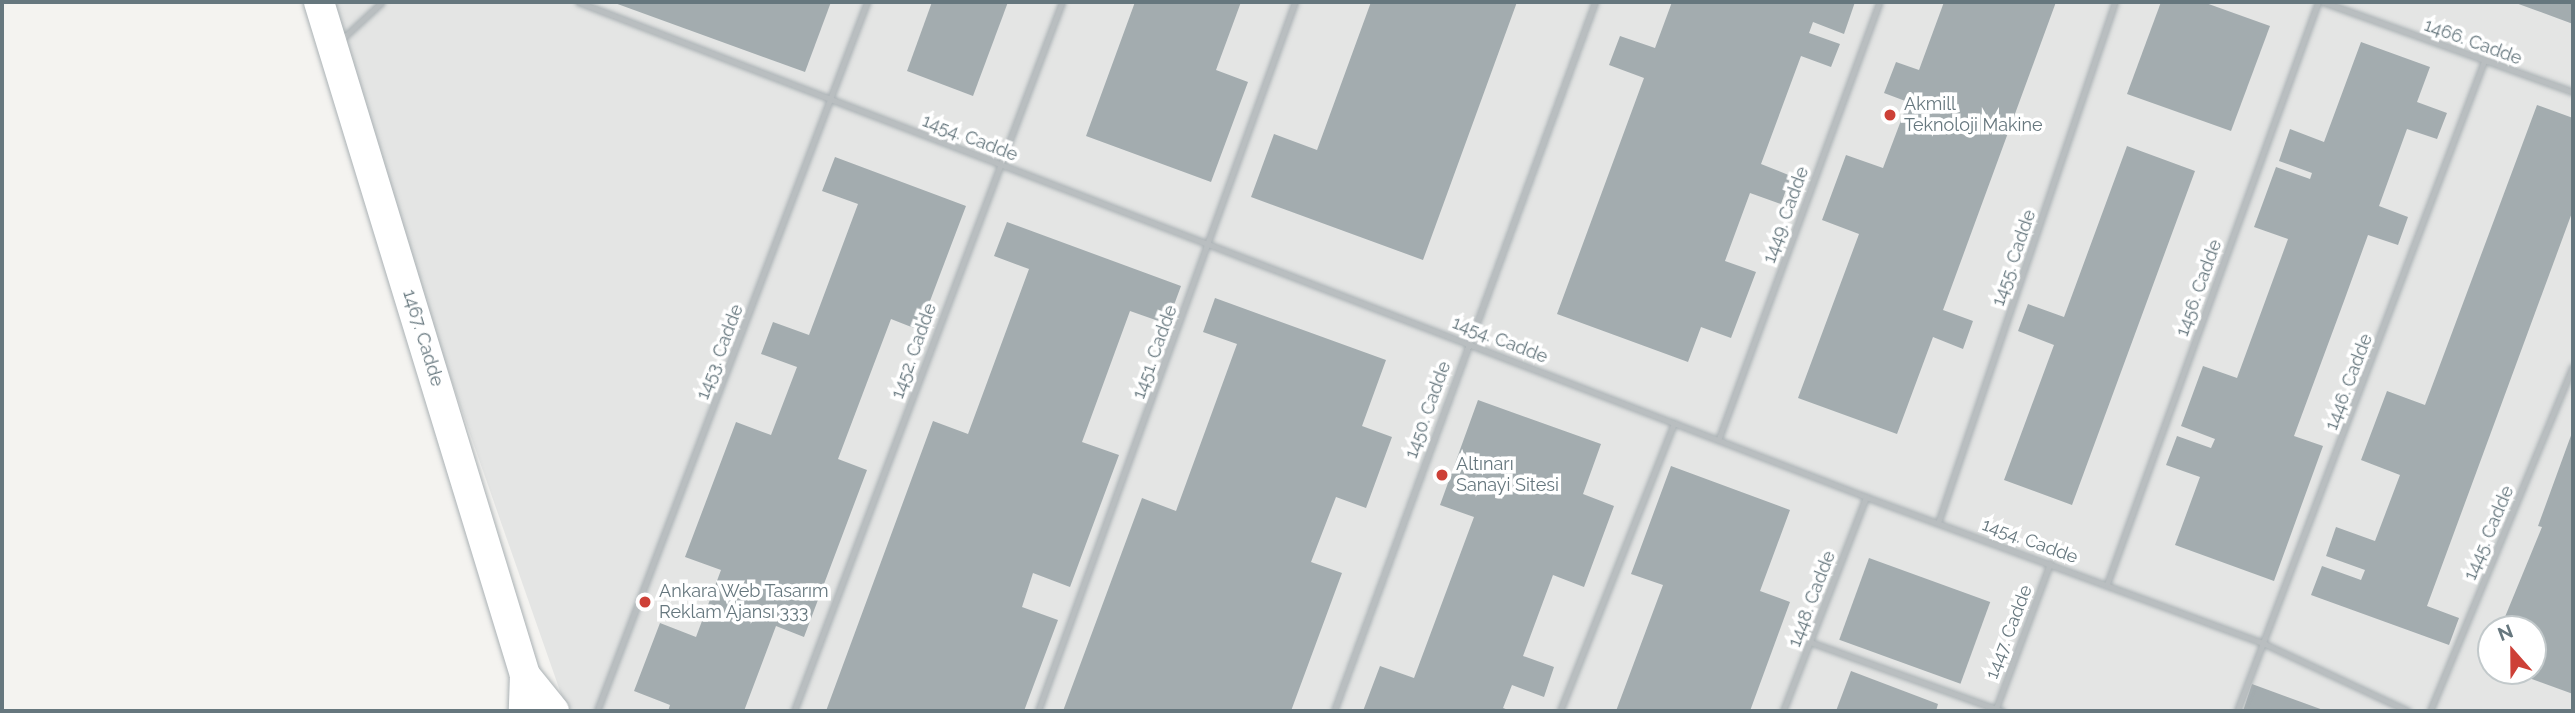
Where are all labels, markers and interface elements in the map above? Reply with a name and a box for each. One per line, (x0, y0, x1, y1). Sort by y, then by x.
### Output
street label: 1466. Cadde (2421, 14, 2525, 70)
place label: Akmill Teknoloji Makine (1904, 94, 2042, 136)
marker: Akmill Teknoloji Makine (1882, 107, 1898, 123)
street label: 1454. Cadde (919, 110, 1021, 166)
street label: 1449. Cadde (1759, 164, 1813, 266)
street label: 1455. Cadde (1987, 207, 2041, 309)
street label: 1456. Cadde (2172, 237, 2226, 339)
street label: 1467. Cadde (398, 287, 448, 389)
street label: 1452. Cadde (887, 300, 941, 402)
street label: 1453. Cadde (692, 301, 748, 403)
street label: 1451. Cadde (1128, 302, 1182, 402)
street label: 1454. Cadde (1449, 312, 1551, 368)
street label: 1446. Cadde (2321, 331, 2377, 433)
street label: 1450. Cadde (1400, 359, 1456, 461)
place label: Altınarı Sanayi Sitesi (1456, 454, 1559, 496)
marker: Altınarı Sanayi Sitesi (1434, 467, 1450, 483)
street label: 1445. Cadde (2459, 483, 2519, 583)
street label: 1454. Cadde (1979, 514, 2081, 568)
street label: 1448. Cadde (1784, 548, 1840, 650)
place label: Ankara Web Tasarım Reklam Ajansı 333 (659, 581, 830, 624)
street label: 1447. Cadde (1981, 582, 2037, 682)
marker: Ankara Web Tasarım Reklam Ajansı 333 (637, 594, 653, 610)
north arrow (2477, 615, 2547, 685)
text: N (2494, 619, 2516, 645)

